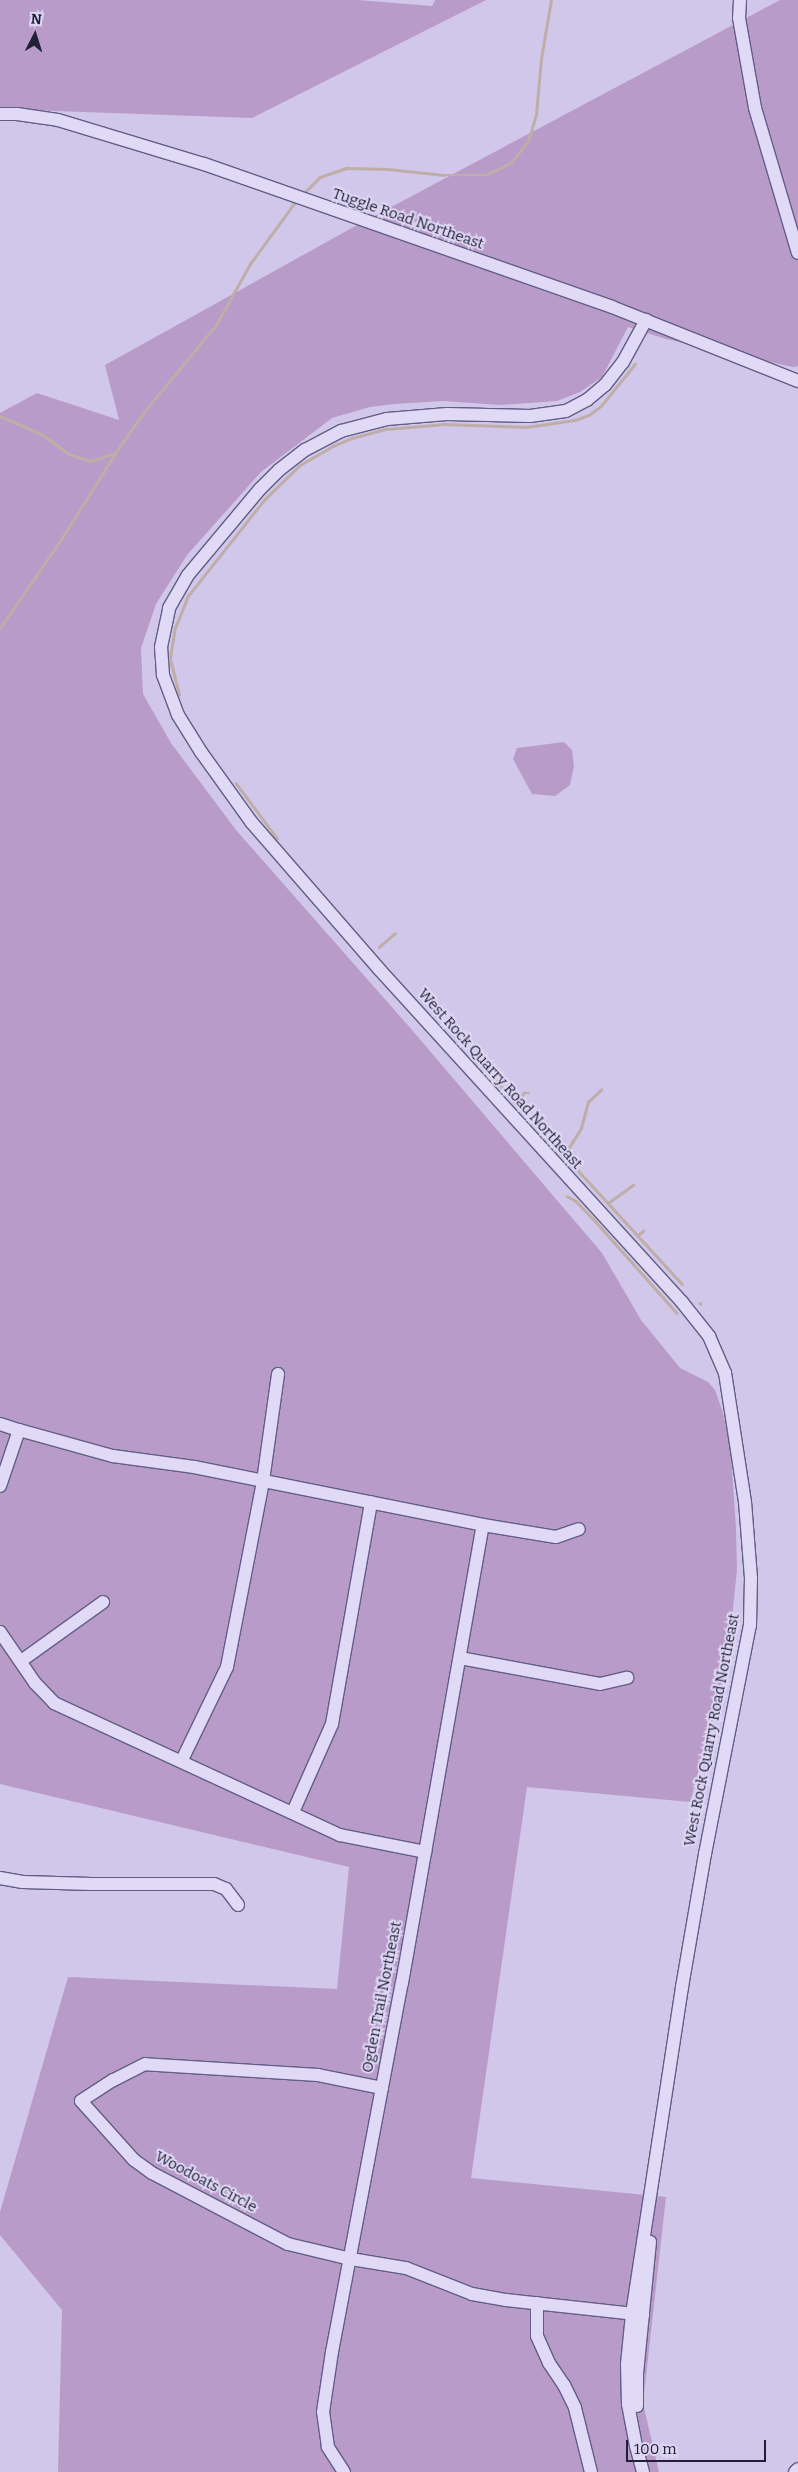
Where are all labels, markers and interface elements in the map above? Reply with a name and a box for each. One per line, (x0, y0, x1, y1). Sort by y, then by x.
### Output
north arrow (10, 10, 60, 60)
text: N (30, 11, 42, 28)
street label: Tuggle Road Northeast (330, 185, 486, 253)
street label: West Rock Quarry Road Northeast (414, 985, 586, 1173)
street label: West Rock Quarry Road Northeast (681, 1612, 743, 1848)
street label: Ogden Trail Northeast (358, 1920, 406, 2074)
street label: Woodoats Circle (152, 2148, 260, 2216)
scale bar (628, 2430, 768, 2462)
text: 100 m (634, 2440, 677, 2458)

